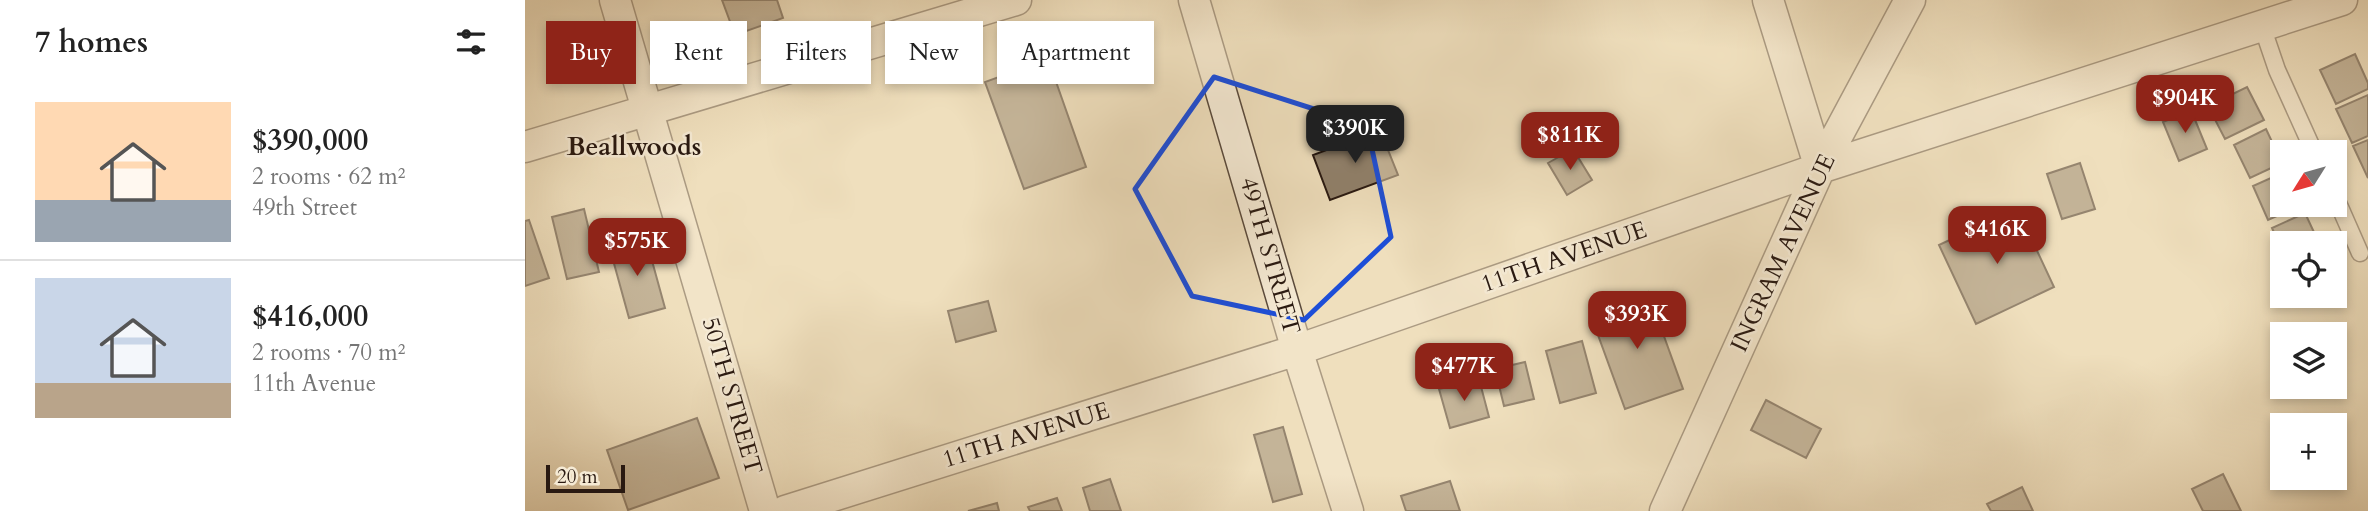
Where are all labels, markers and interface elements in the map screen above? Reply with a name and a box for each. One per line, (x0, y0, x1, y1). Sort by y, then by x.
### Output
chip: Buy (546, 21, 636, 84)
chip: Rent (650, 21, 747, 84)
chip: Filters (761, 21, 871, 84)
chip: New (885, 21, 983, 84)
chip: Apartment (997, 21, 1154, 84)
text: 7 homes (35, 22, 148, 63)
icon: filters (452, 23, 490, 61)
pin: $904K (2136, 76, 2234, 135)
text: $904K (2152, 82, 2218, 113)
pin: $390K (1306, 106, 1404, 165)
text: $390K (1322, 112, 1388, 143)
pin: $811K (1521, 113, 1619, 172)
text: $811K (1537, 119, 1603, 150)
text: $390,000 (252, 120, 368, 161)
district label: Beallwoods (567, 129, 701, 164)
icon: home (91, 130, 175, 214)
north arrow (2270, 140, 2347, 217)
map controls (2270, 140, 2347, 490)
street label: INGRAM AVENUE (1723, 149, 1843, 357)
text: 2 rooms · 62 m² (252, 161, 405, 192)
street label: 49TH STREET (1232, 173, 1308, 339)
text: 49th Street (252, 192, 357, 223)
pin: $416K (1948, 206, 2046, 266)
street label: 11TH AVENUE (1477, 213, 1651, 301)
text: $416K (1964, 213, 2030, 244)
pin: $575K (588, 218, 686, 278)
text: $575K (604, 225, 670, 256)
button: locate (2270, 231, 2347, 308)
pin: $393K (1588, 292, 1686, 351)
text: $416,000 (252, 296, 368, 337)
text: $393K (1604, 298, 1670, 329)
icon: home (91, 306, 175, 390)
street label: 50TH STREET (694, 313, 770, 479)
button: layers (2270, 322, 2347, 399)
text: 2 rooms · 70 m² (252, 337, 405, 368)
pin: $477K (1415, 344, 1513, 403)
text: $477K (1431, 350, 1497, 381)
text: 11th Avenue (252, 368, 376, 399)
street label: 11TH AVENUE (938, 394, 1114, 476)
button: + (2270, 413, 2347, 490)
scale bar (546, 462, 625, 494)
text: 20 m (557, 464, 598, 490)

